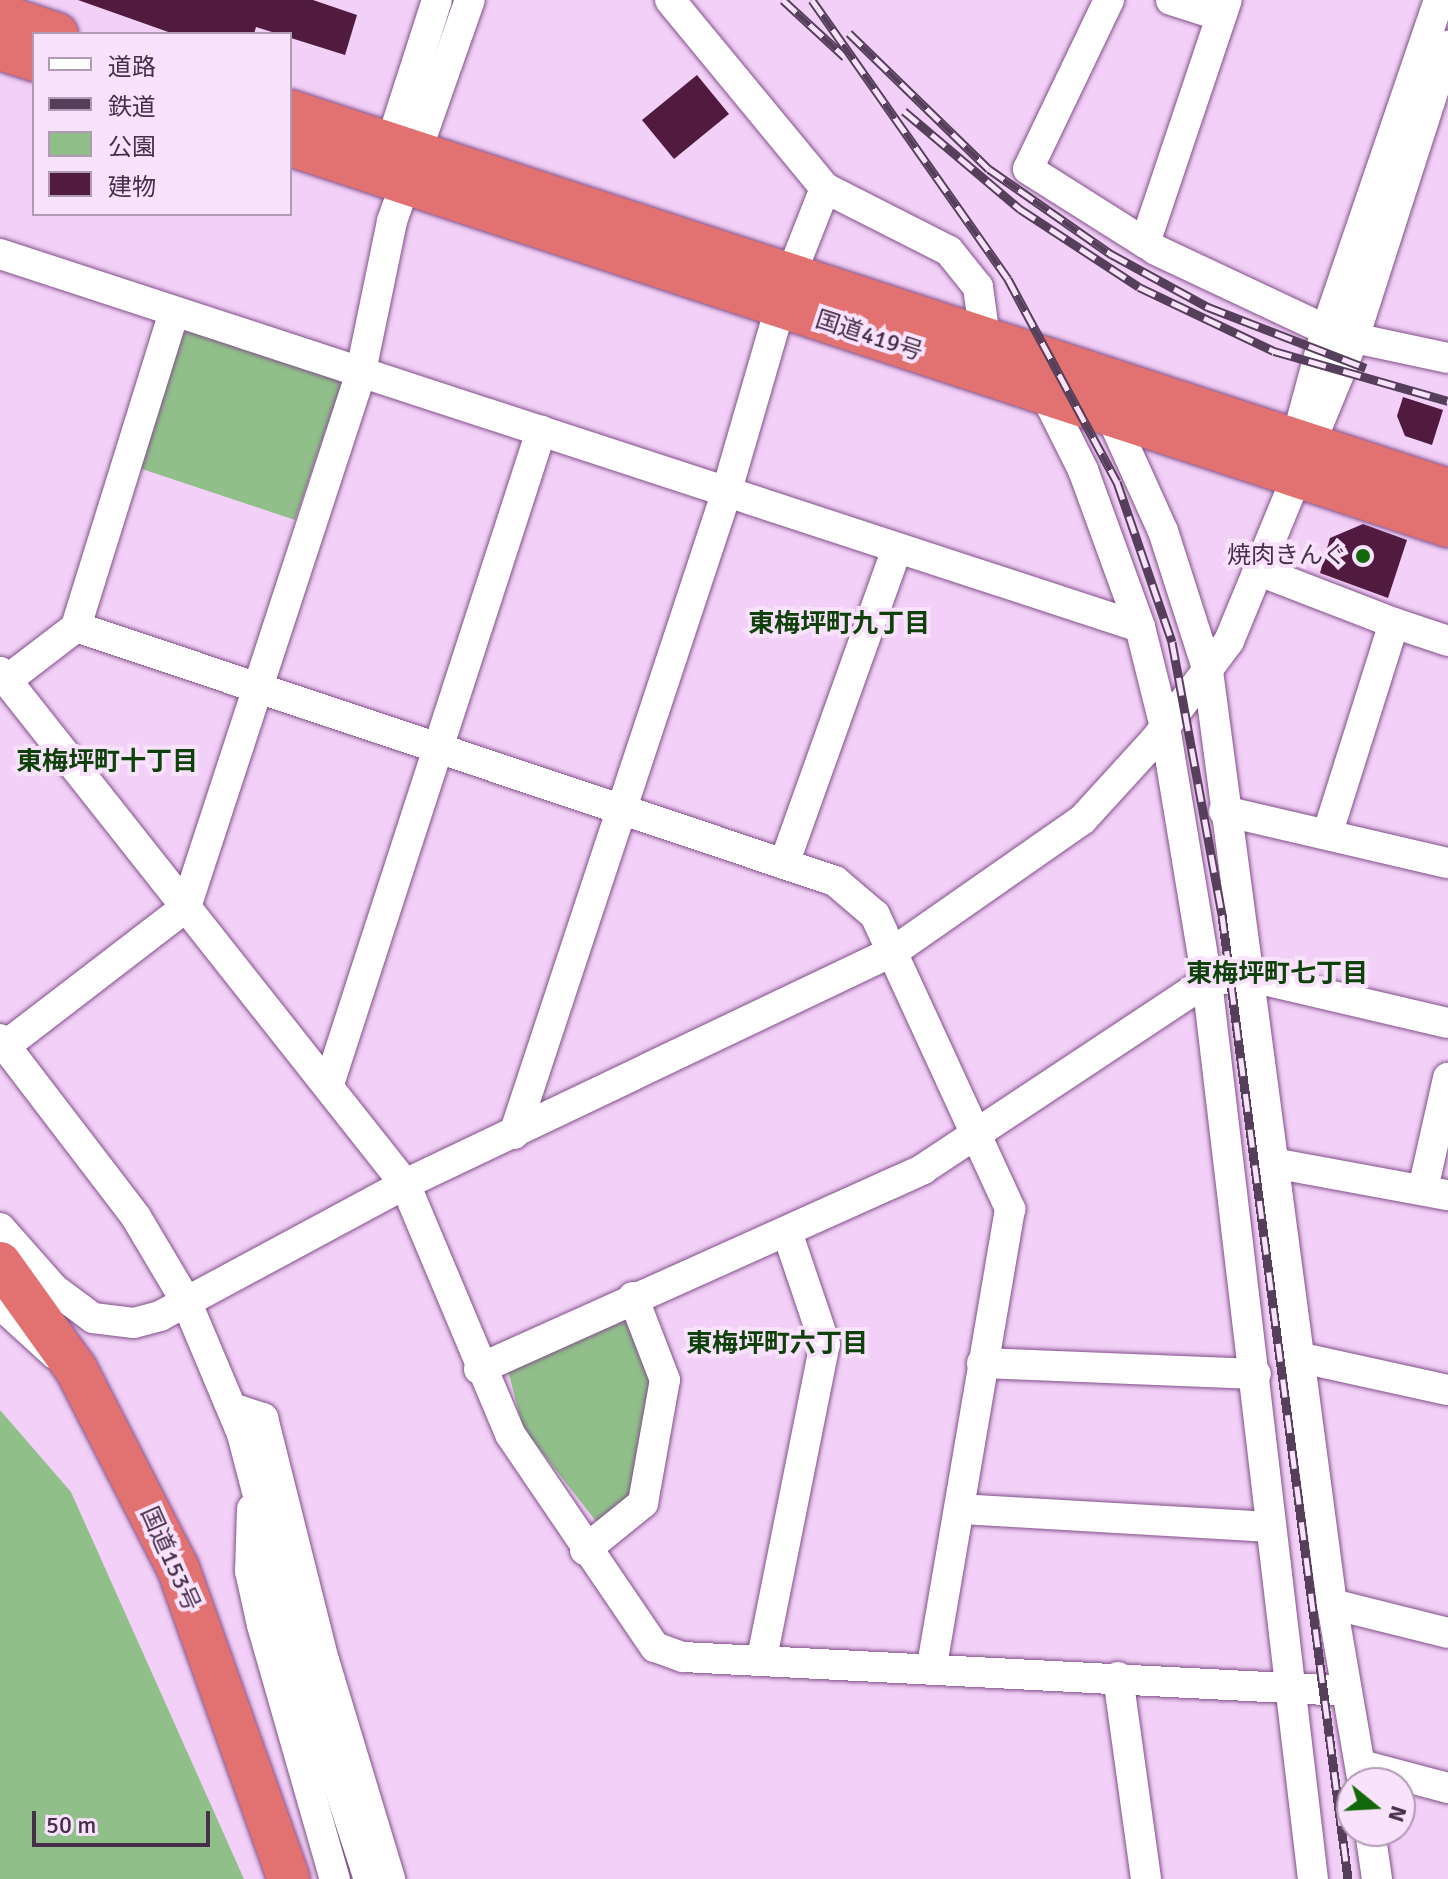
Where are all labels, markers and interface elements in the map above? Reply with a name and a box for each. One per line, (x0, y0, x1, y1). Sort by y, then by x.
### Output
legend (32, 32, 292, 216)
text: 道路 (108, 52, 156, 82)
text: 鉄道 (108, 92, 156, 122)
text: 公園 (108, 132, 156, 162)
text: 建物 (108, 172, 156, 202)
street label: 国道419号 (812, 305, 926, 367)
place label: 焼肉きんぐ (1227, 542, 1347, 570)
marker: 焼肉きんぐ (1354, 547, 1372, 565)
district label: 東梅坪町九丁目 (748, 609, 930, 641)
district label: 東梅坪町十丁目 (16, 747, 198, 779)
district label: 東梅坪町七丁目 (1186, 959, 1368, 991)
district label: 東梅坪町六丁目 (686, 1329, 868, 1361)
street label: 国道153号 (134, 1502, 206, 1616)
north arrow (1336, 1767, 1416, 1847)
scale bar (36, 1795, 214, 1845)
text: N (1382, 1802, 1413, 1825)
text: 50 m (46, 1810, 96, 1840)

